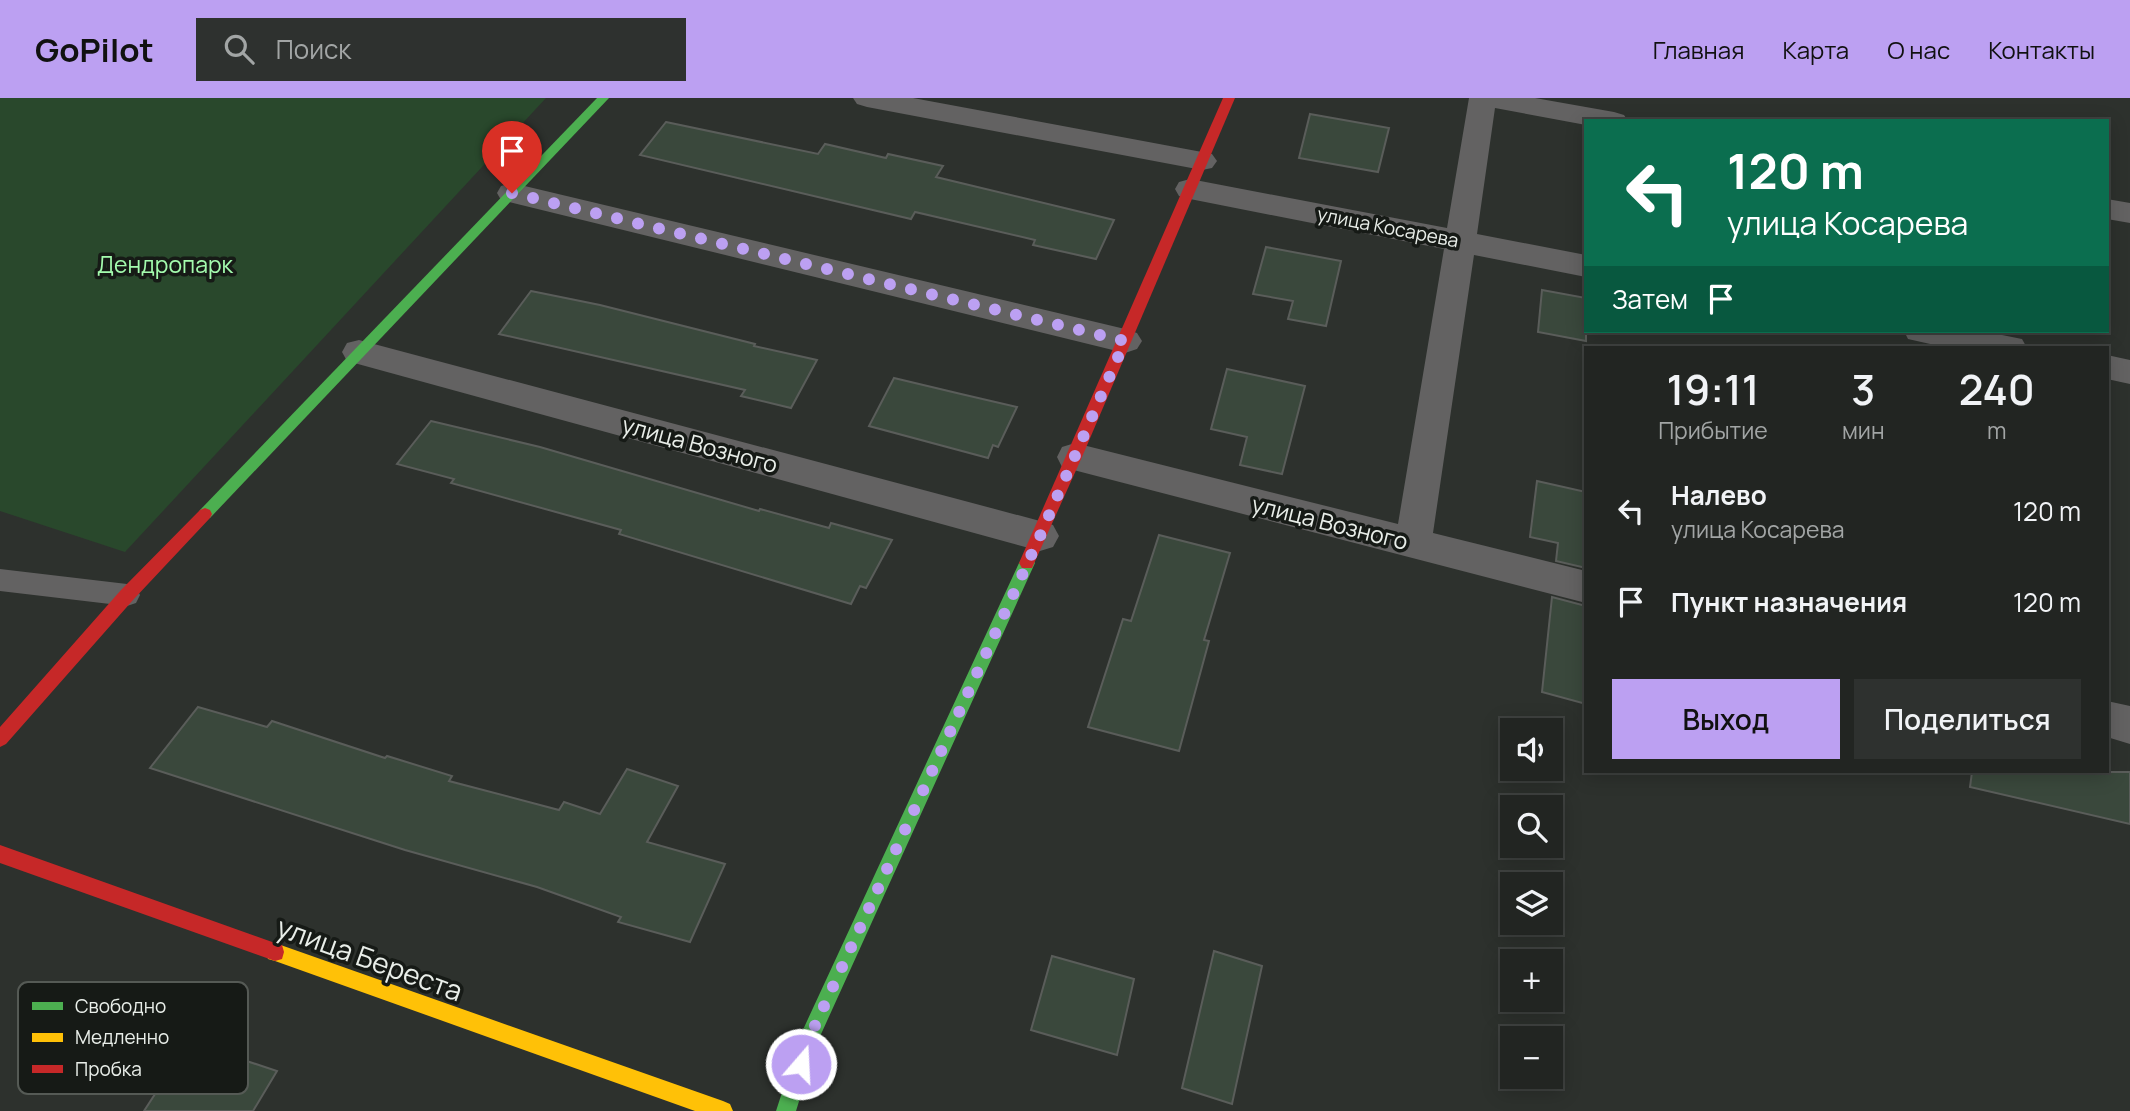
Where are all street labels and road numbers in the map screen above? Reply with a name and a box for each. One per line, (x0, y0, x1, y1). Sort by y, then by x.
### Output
street label: улица Косарева (1315, 201, 1461, 253)
street label: улица Возного (619, 408, 781, 480)
street label: улица Возного (1249, 487, 1411, 557)
street label: улица Береста (272, 907, 468, 1009)

